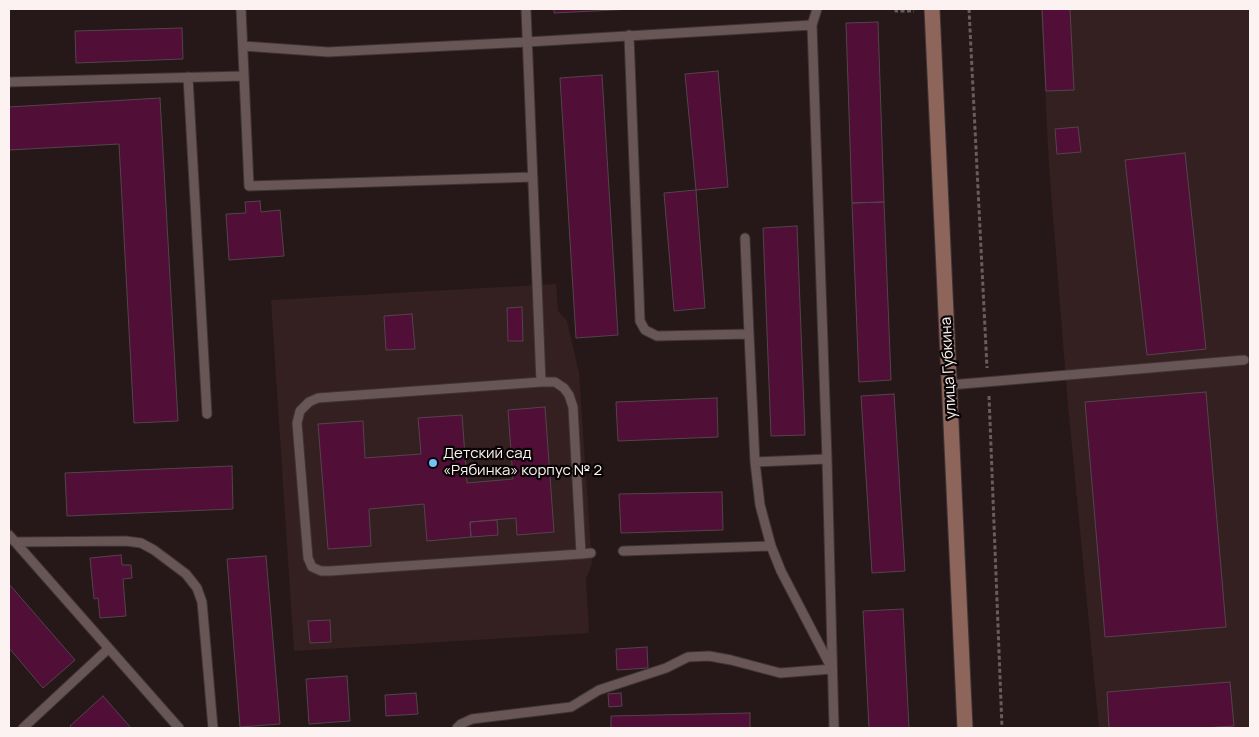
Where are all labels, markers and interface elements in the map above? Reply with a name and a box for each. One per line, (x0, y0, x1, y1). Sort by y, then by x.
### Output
street label: улица Губкина (937, 317, 961, 419)
place label: Детский сад «Рябинка» корпус № 2 (443, 445, 602, 480)
marker: Детский сад «Рябинка» корпус № 2 (427, 457, 439, 469)

